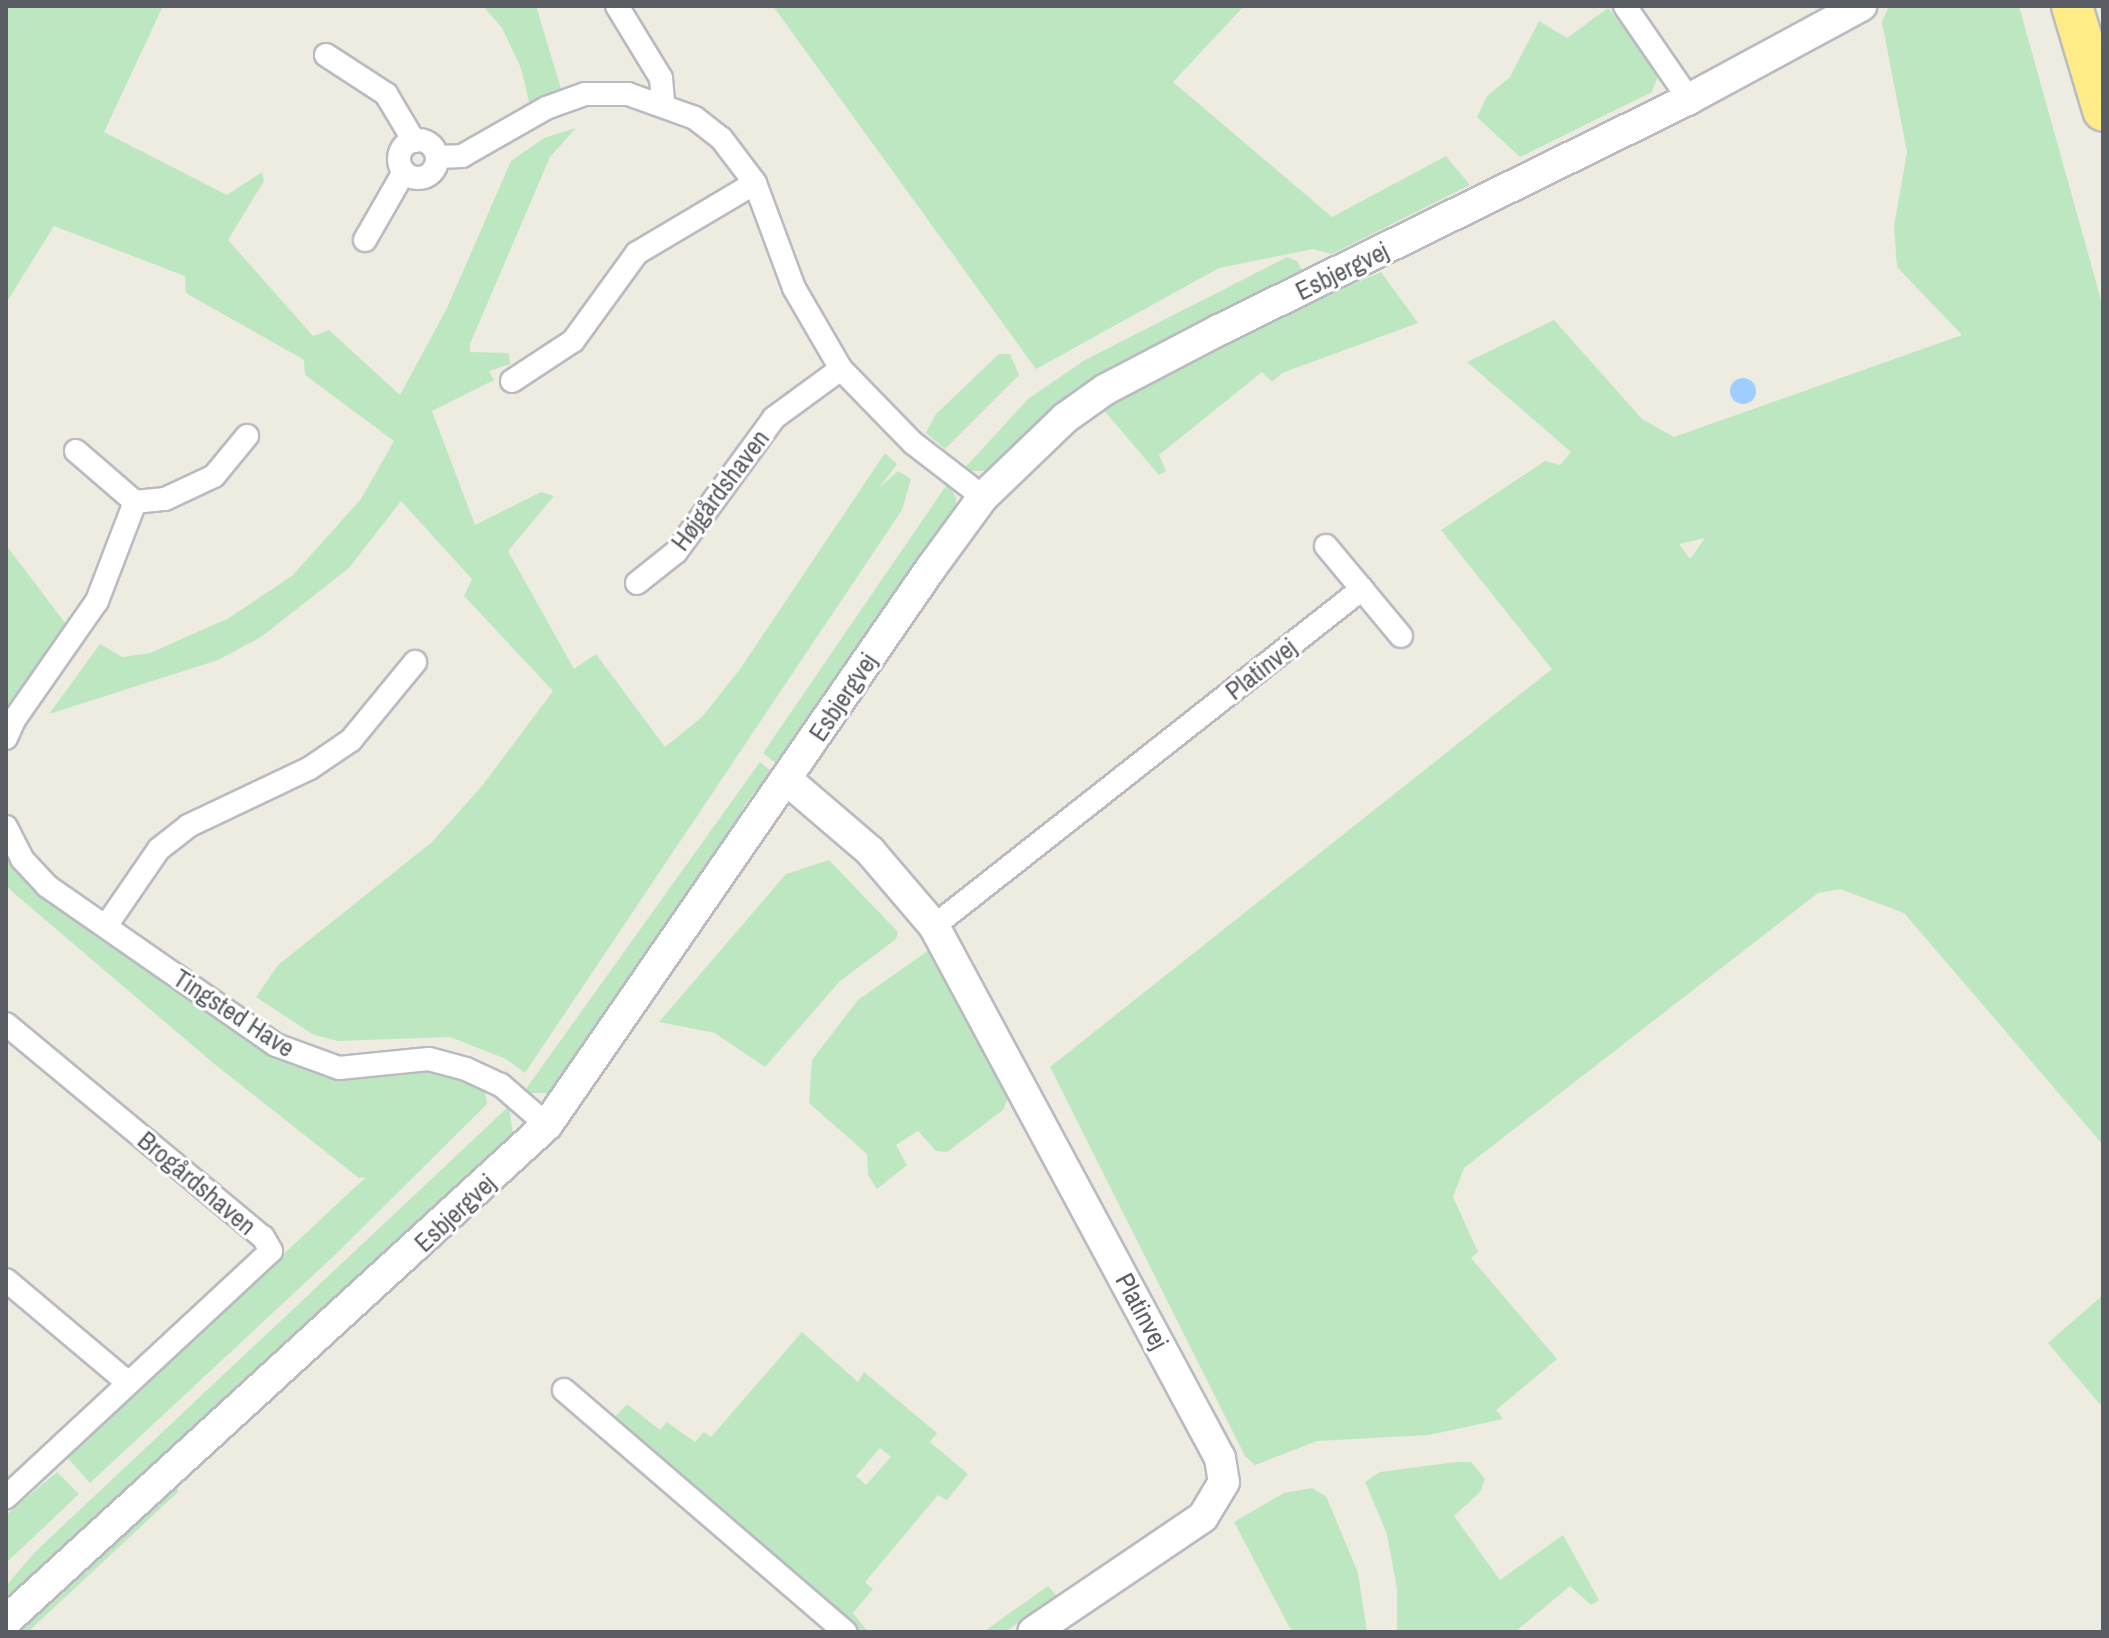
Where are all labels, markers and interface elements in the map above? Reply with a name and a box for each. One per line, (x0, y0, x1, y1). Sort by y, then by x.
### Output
street label: Esbjergvej (1290, 235, 1394, 307)
street label: Højgårdshaven (664, 423, 776, 557)
street label: Platinvej (1219, 632, 1303, 706)
street label: Esbjergvej (802, 647, 884, 747)
street label: Tingsted Have (168, 962, 300, 1064)
street label: Brogårdshaven (132, 1125, 262, 1241)
street label: Esbjergvej (408, 1168, 502, 1258)
street label: Platinvej (1109, 1268, 1175, 1354)

